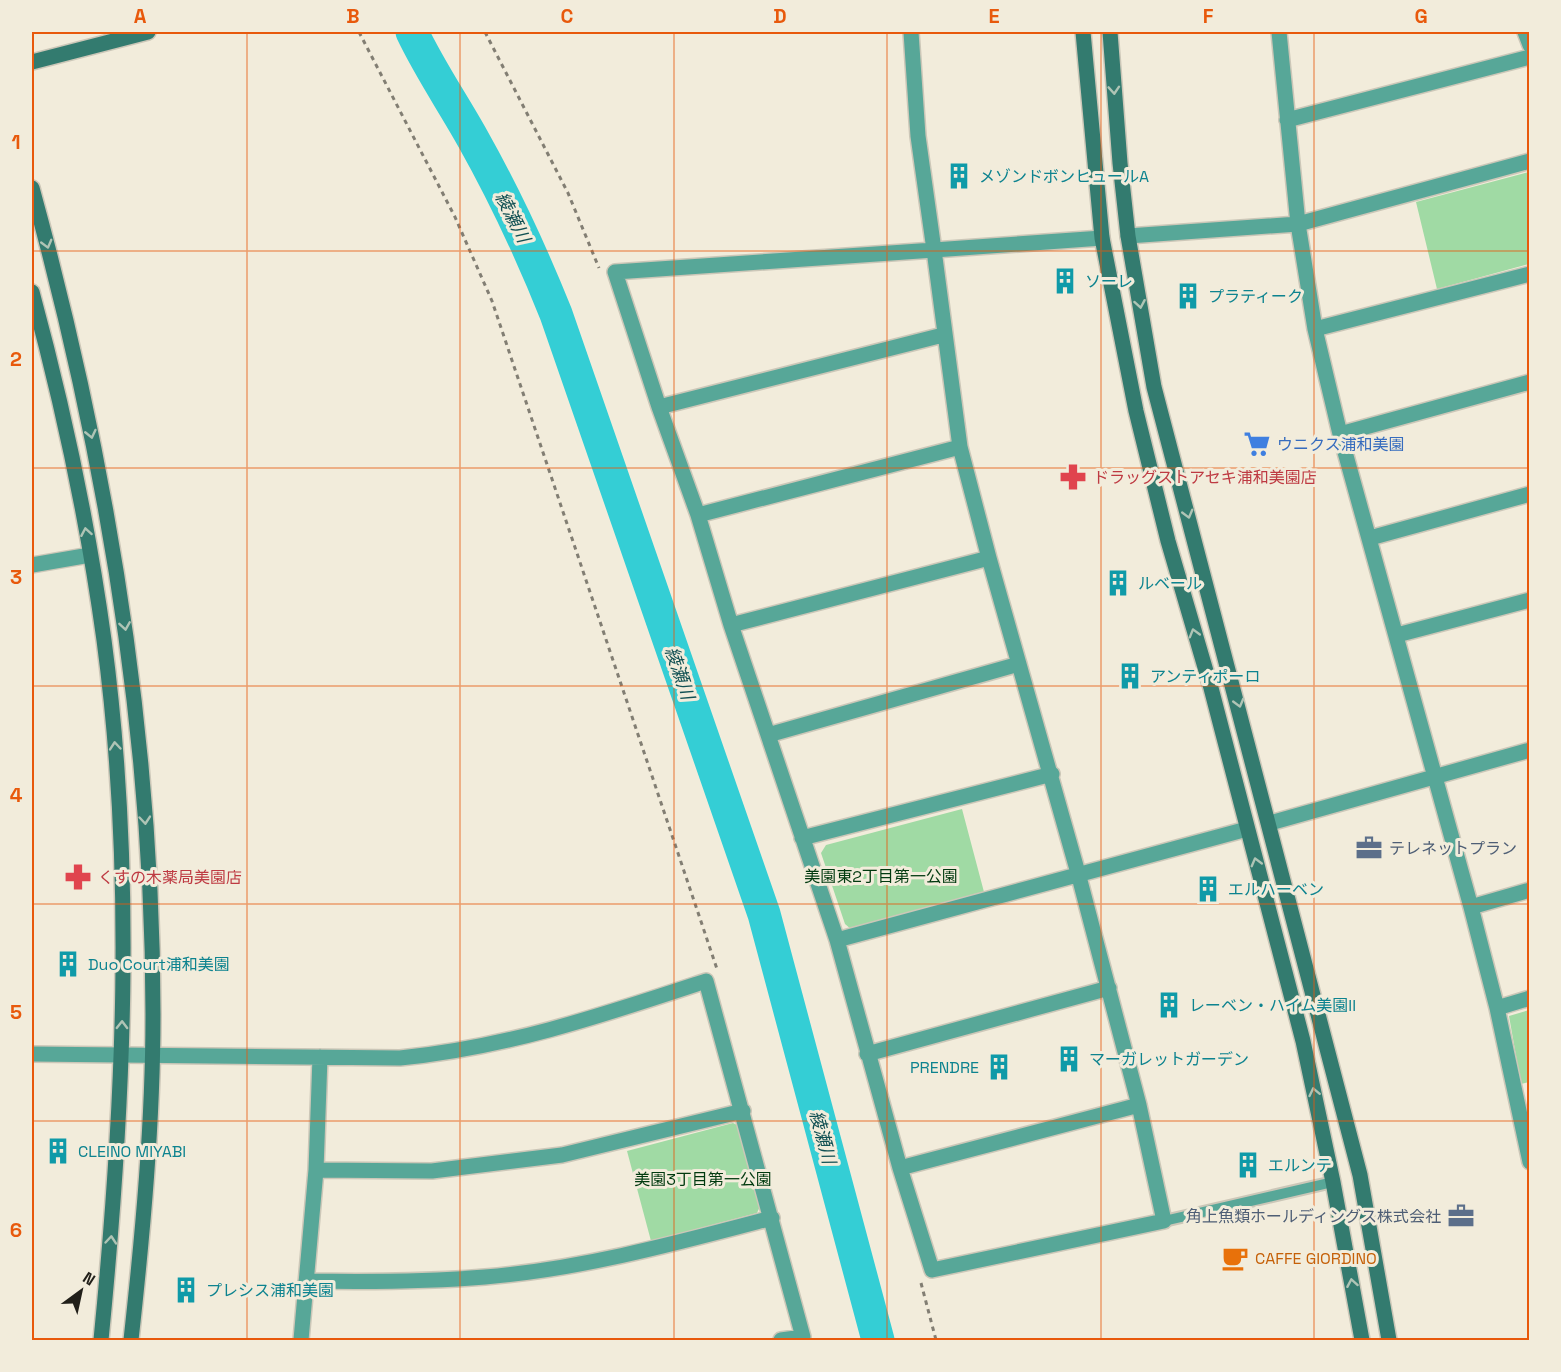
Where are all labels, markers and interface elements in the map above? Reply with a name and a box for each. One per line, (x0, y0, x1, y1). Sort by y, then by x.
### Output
text: A (134, 3, 147, 29)
text: B (346, 3, 360, 29)
text: C (561, 3, 574, 29)
text: D (773, 3, 787, 29)
text: E (988, 3, 1000, 29)
text: F (1203, 3, 1214, 29)
text: G (1414, 3, 1428, 29)
one-way arrow (1107, 85, 1120, 94)
text: 1 (11, 129, 21, 155)
building icon: メゾンドボンヒュールA (944, 161, 974, 191)
place label: メゾンドボンヒュールA (979, 166, 1149, 187)
water label: 綾瀬川 (490, 188, 536, 248)
one-way arrow (40, 238, 52, 249)
building icon: ソーレ (1050, 266, 1080, 296)
place label: ソーレ (1085, 271, 1133, 292)
building icon: プラティーク (1173, 281, 1203, 311)
place label: プラティーク (1208, 286, 1303, 307)
one-way arrow (1133, 299, 1146, 309)
text: 2 (10, 346, 22, 372)
one-way arrow (84, 429, 97, 439)
supermarket icon: ウニクス浦和美園 (1242, 429, 1272, 459)
place label: ウニクス浦和美園 (1277, 434, 1405, 455)
pharmacy icon: ドラッグストアセキ浦和美園店 (1058, 462, 1088, 492)
place label: ドラッグストアセキ浦和美園店 (1093, 467, 1317, 488)
one-way arrow (1181, 509, 1194, 519)
one-way arrow (80, 528, 93, 538)
text: 3 (10, 564, 22, 590)
building icon: ルベール (1103, 568, 1133, 598)
place label: ルベール (1138, 573, 1202, 594)
one-way arrow (118, 622, 130, 631)
one-way arrow (1189, 628, 1201, 639)
water label: 綾瀬川 (660, 644, 700, 704)
building icon: アンティポーロ (1115, 661, 1145, 691)
place label: アンティポーロ (1150, 666, 1260, 687)
one-way arrow (1231, 698, 1244, 708)
one-way arrow (109, 742, 122, 751)
text: 4 (10, 782, 23, 808)
one-way arrow (138, 816, 151, 825)
office icon: テレネットプラン (1354, 833, 1384, 863)
place label: テレネットプラン (1389, 838, 1517, 859)
one-way arrow (1251, 857, 1263, 868)
pharmacy icon: くすの木薬局美園店 (63, 862, 93, 892)
park label: 美園東2丁目第一公園 (804, 866, 958, 887)
place label: くすの木薬局美園店 (98, 867, 242, 888)
building icon: エルハーベン (1193, 874, 1223, 904)
place label: エルハーベン (1228, 879, 1324, 900)
building icon: Duo Court浦和美園 (53, 949, 83, 979)
place label: Duo Court浦和美園 (88, 954, 230, 975)
building icon: レーベン・ハイム美園II (1154, 990, 1184, 1020)
place label: レーベン・ハイム美園II (1189, 995, 1356, 1016)
text: 5 (10, 999, 22, 1025)
one-way arrow (116, 1020, 128, 1029)
building icon: マーガレットガーデン (1054, 1044, 1084, 1074)
place label: マーガレットガーデン (1089, 1049, 1249, 1070)
building icon: PRENDRE (984, 1052, 1014, 1082)
place label: PRENDRE (910, 1057, 979, 1078)
one-way arrow (1308, 1087, 1321, 1097)
water label: 綾瀬川 (805, 1108, 842, 1168)
building icon: CLEINO MIYABI (43, 1136, 73, 1166)
place label: CLEINO MIYABI (78, 1141, 186, 1162)
building icon: エルンテ (1233, 1150, 1263, 1180)
place label: エルンテ (1268, 1155, 1332, 1176)
park label: 美園3丁目第一公園 (634, 1169, 772, 1190)
office icon: 角上魚類ホールディングス株式会社 (1446, 1201, 1476, 1231)
place label: 角上魚類ホールディングス株式会社 (1186, 1206, 1441, 1227)
text: 6 (10, 1217, 22, 1243)
one-way arrow (104, 1236, 117, 1245)
cafe icon: CAFFE GIORDINO (1220, 1243, 1250, 1273)
place label: CAFFE GIORDINO (1255, 1248, 1377, 1269)
north arrow (51, 1261, 111, 1321)
text: N (79, 1267, 99, 1291)
building icon: プレシス浦和美園 (171, 1275, 201, 1305)
one-way arrow (1346, 1278, 1358, 1288)
place label: プレシス浦和美園 (206, 1280, 334, 1301)

